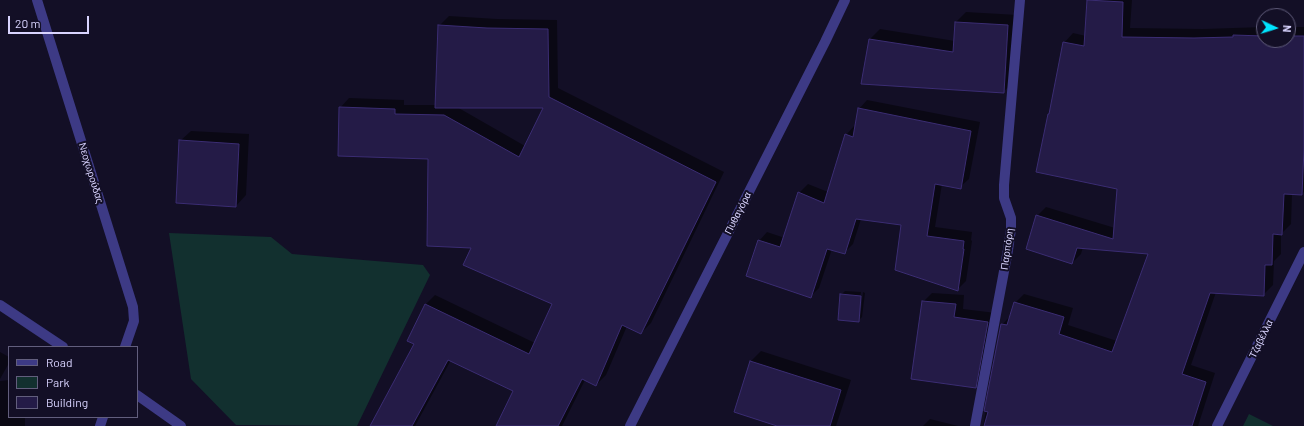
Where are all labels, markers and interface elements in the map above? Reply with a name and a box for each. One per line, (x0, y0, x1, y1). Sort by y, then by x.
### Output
scale bar (10, 8, 91, 34)
north arrow (1256, 8, 1296, 48)
text: 20 m (15, 16, 41, 30)
text: N (1281, 25, 1294, 33)
street label: Νεοχωρούδας (76, 141, 106, 205)
street label: Πυθαγόρα (722, 190, 754, 236)
street label: Παρπόρη (998, 227, 1016, 271)
street label: Τζαβέλλα (1247, 318, 1275, 360)
legend (8, 346, 138, 418)
text: Road (46, 355, 73, 369)
text: Park (46, 375, 70, 389)
text: Building (46, 395, 88, 409)

